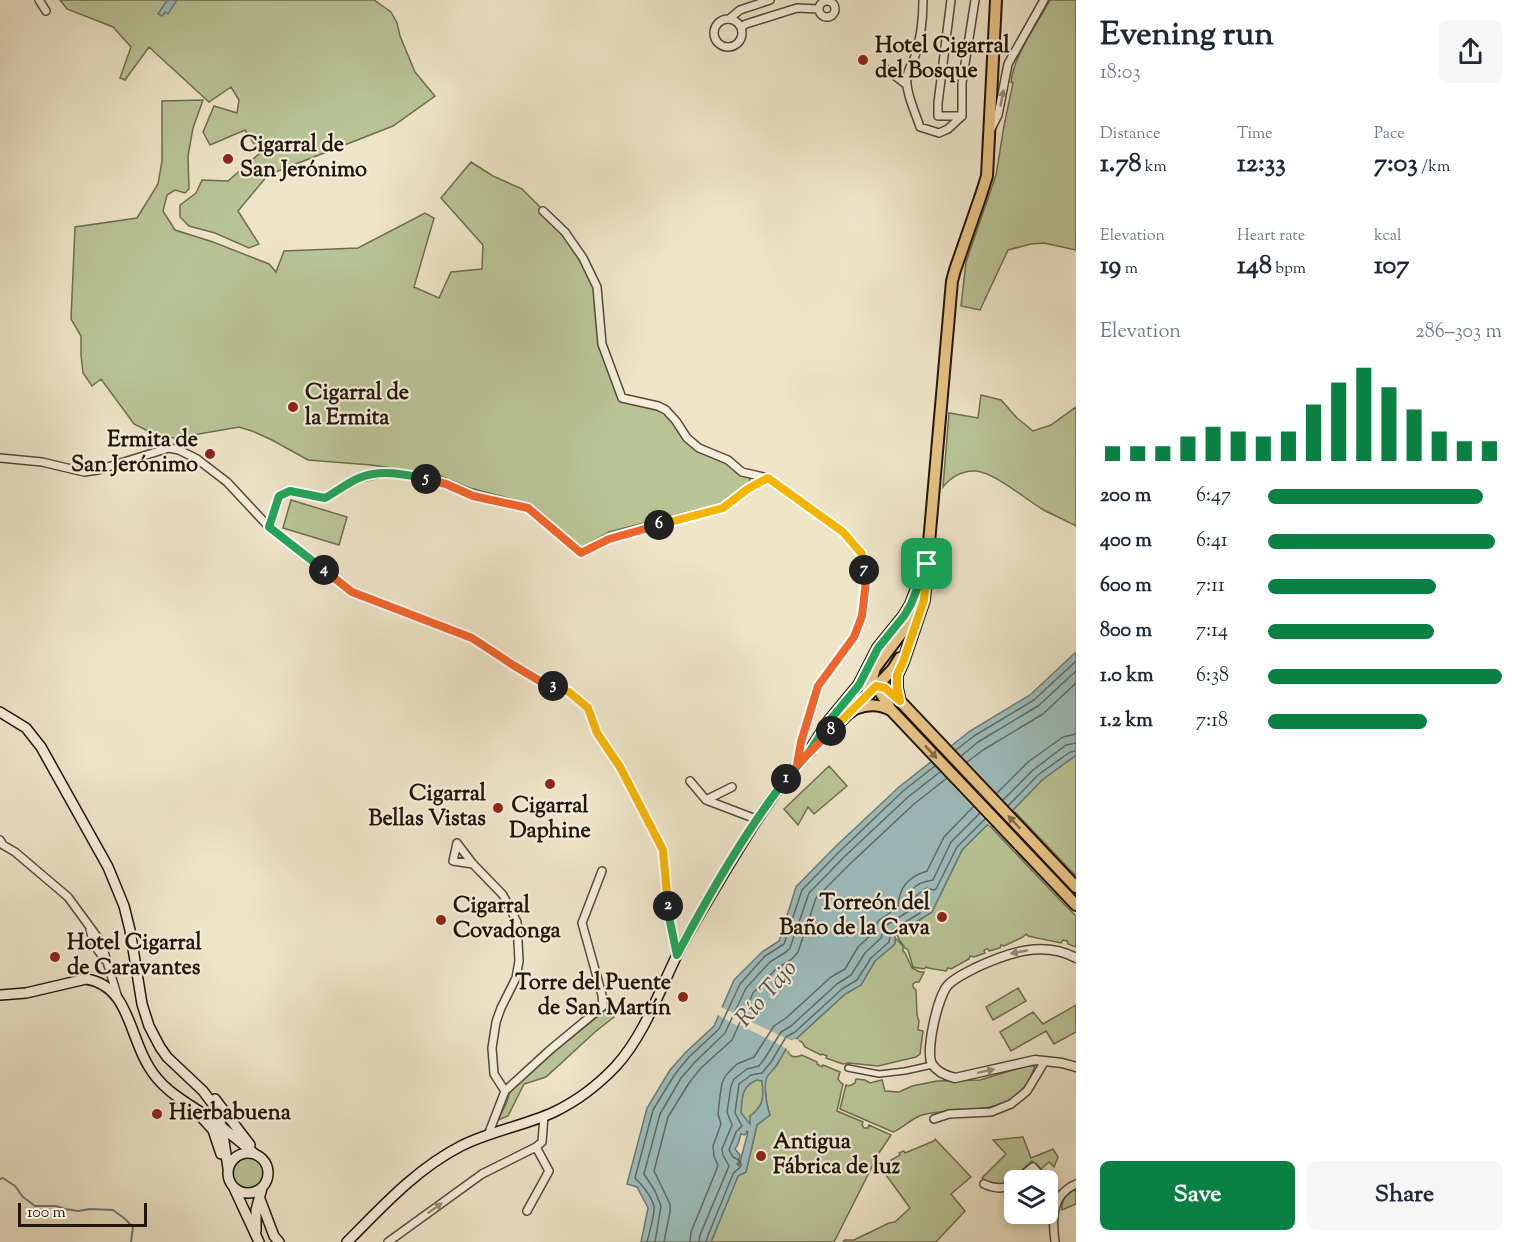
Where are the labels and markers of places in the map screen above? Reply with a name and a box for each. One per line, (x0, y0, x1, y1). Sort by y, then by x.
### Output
place label: Hotel Cigarral del Bosque (875, 31, 1011, 88)
marker: Hotel Cigarral del Bosque (856, 53, 870, 67)
place label: Cigarral de San Jerónimo (240, 130, 367, 187)
marker: Cigarral de San Jerónimo (221, 152, 235, 166)
place label: Cigarral de la Ermita (305, 378, 409, 435)
marker: Cigarral de la Ermita (286, 400, 300, 414)
place label: Ermita de San Jerónimo (71, 425, 198, 482)
marker: Ermita de San Jerónimo (203, 447, 217, 461)
pin: 5 (411, 464, 441, 494)
pin: 6 (644, 510, 674, 540)
pin (901, 538, 952, 589)
pin: 4 (309, 555, 339, 585)
pin: 7 (849, 555, 879, 585)
pin: 3 (538, 671, 568, 701)
pin: 8 (816, 716, 846, 746)
pin: 1 (771, 764, 801, 794)
marker: Cigarral Daphine (543, 777, 557, 791)
place label: Cigarral Bellas Vistas (369, 779, 487, 836)
place label: Cigarral Daphine (509, 791, 591, 848)
marker: Cigarral Bellas Vistas (491, 801, 505, 815)
place label: Torreón del Baño de la Cava (779, 888, 931, 945)
place label: Cigarral Covadonga (453, 891, 562, 948)
pin: 2 (653, 891, 683, 921)
marker: Torreón del Baño de la Cava (935, 910, 949, 924)
marker: Cigarral Covadonga (434, 913, 448, 927)
place label: Hotel Cigarral de Caravantes (67, 928, 203, 985)
marker: Hotel Cigarral de Caravantes (48, 950, 62, 964)
place label: Torre del Puente de San Martín (515, 968, 671, 1025)
marker: Torre del Puente de San Martín (676, 990, 690, 1004)
place label: Hierbabuena (169, 1098, 292, 1130)
marker: Hierbabuena (150, 1107, 164, 1121)
place label: Antigua Fábrica de luz (773, 1127, 901, 1184)
marker: Antigua Fábrica de luz (754, 1149, 768, 1163)

